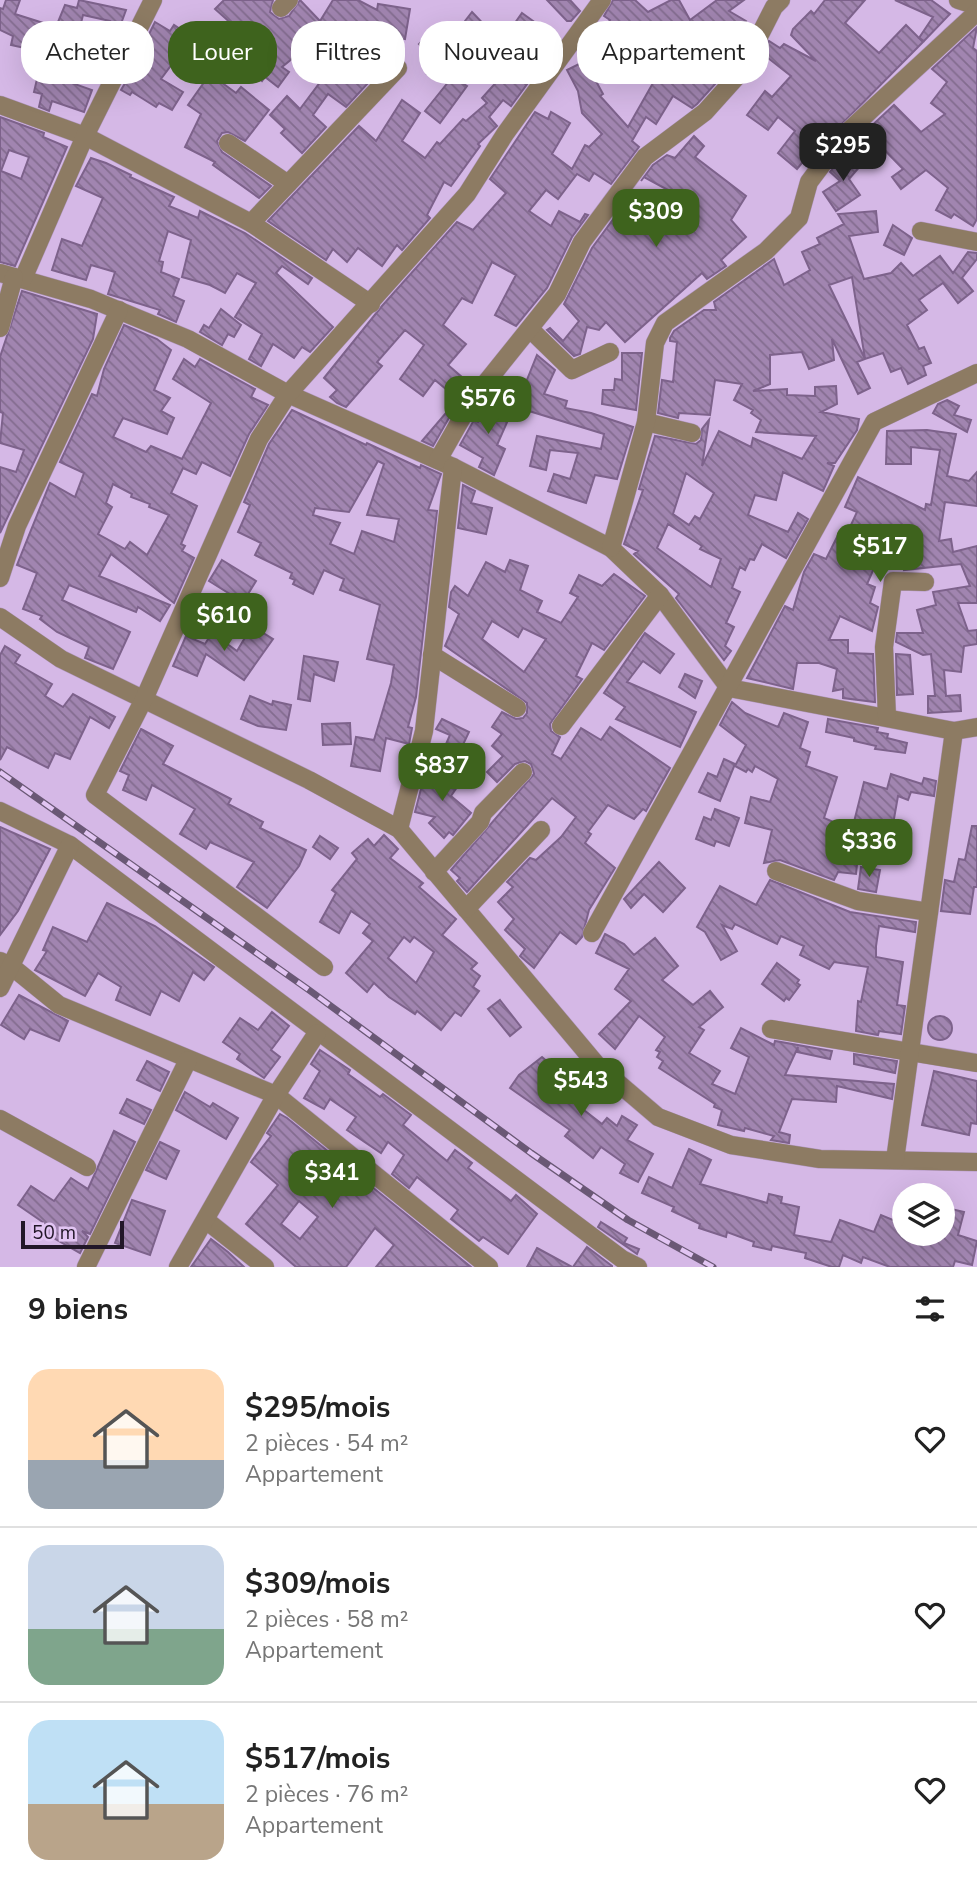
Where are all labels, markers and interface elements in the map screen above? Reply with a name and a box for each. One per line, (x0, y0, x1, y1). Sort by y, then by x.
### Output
chip: Acheter (21, 21, 154, 84)
chip: Louer (168, 21, 277, 84)
chip: Filtres (291, 21, 405, 84)
chip: Nouveau (419, 21, 563, 84)
chip: Appartement (577, 21, 769, 84)
pin: $295 (802, 124, 884, 183)
text: $295 (815, 130, 871, 161)
pin: $309 (615, 190, 697, 249)
text: $309 (628, 196, 684, 227)
pin: $576 (447, 376, 529, 436)
text: $576 (460, 383, 516, 414)
pin: $517 (839, 524, 921, 584)
text: $517 (852, 531, 908, 562)
pin: $610 (183, 594, 265, 653)
text: $610 (196, 600, 252, 631)
pin: $837 (401, 744, 483, 803)
text: $837 (414, 750, 470, 781)
pin: $336 (828, 820, 910, 879)
text: $336 (841, 826, 897, 857)
pin: $543 (540, 1058, 622, 1118)
text: $543 (553, 1065, 609, 1096)
pin: $341 (291, 1150, 373, 1210)
text: $341 (304, 1157, 360, 1188)
map controls (892, 1183, 955, 1246)
button: layers (892, 1183, 955, 1246)
scale bar (21, 1218, 124, 1250)
text: 50 m (32, 1220, 76, 1246)
text: 9 biens (28, 1289, 128, 1330)
icon: filters (911, 1290, 949, 1328)
text: $295/mois (245, 1387, 390, 1428)
icon: home (84, 1397, 168, 1481)
icon: heart (911, 1420, 949, 1458)
text: 2 pièces · 54 m² (245, 1428, 408, 1459)
text: Appartement (245, 1459, 383, 1490)
text: $309/mois (245, 1563, 390, 1604)
icon: home (84, 1573, 168, 1657)
icon: heart (911, 1596, 949, 1634)
text: 2 pièces · 58 m² (245, 1604, 408, 1635)
text: Appartement (245, 1635, 383, 1666)
text: $517/mois (245, 1738, 390, 1779)
icon: home (84, 1748, 168, 1832)
icon: heart (911, 1771, 949, 1809)
text: 2 pièces · 76 m² (245, 1779, 408, 1810)
text: Appartement (245, 1810, 383, 1841)

